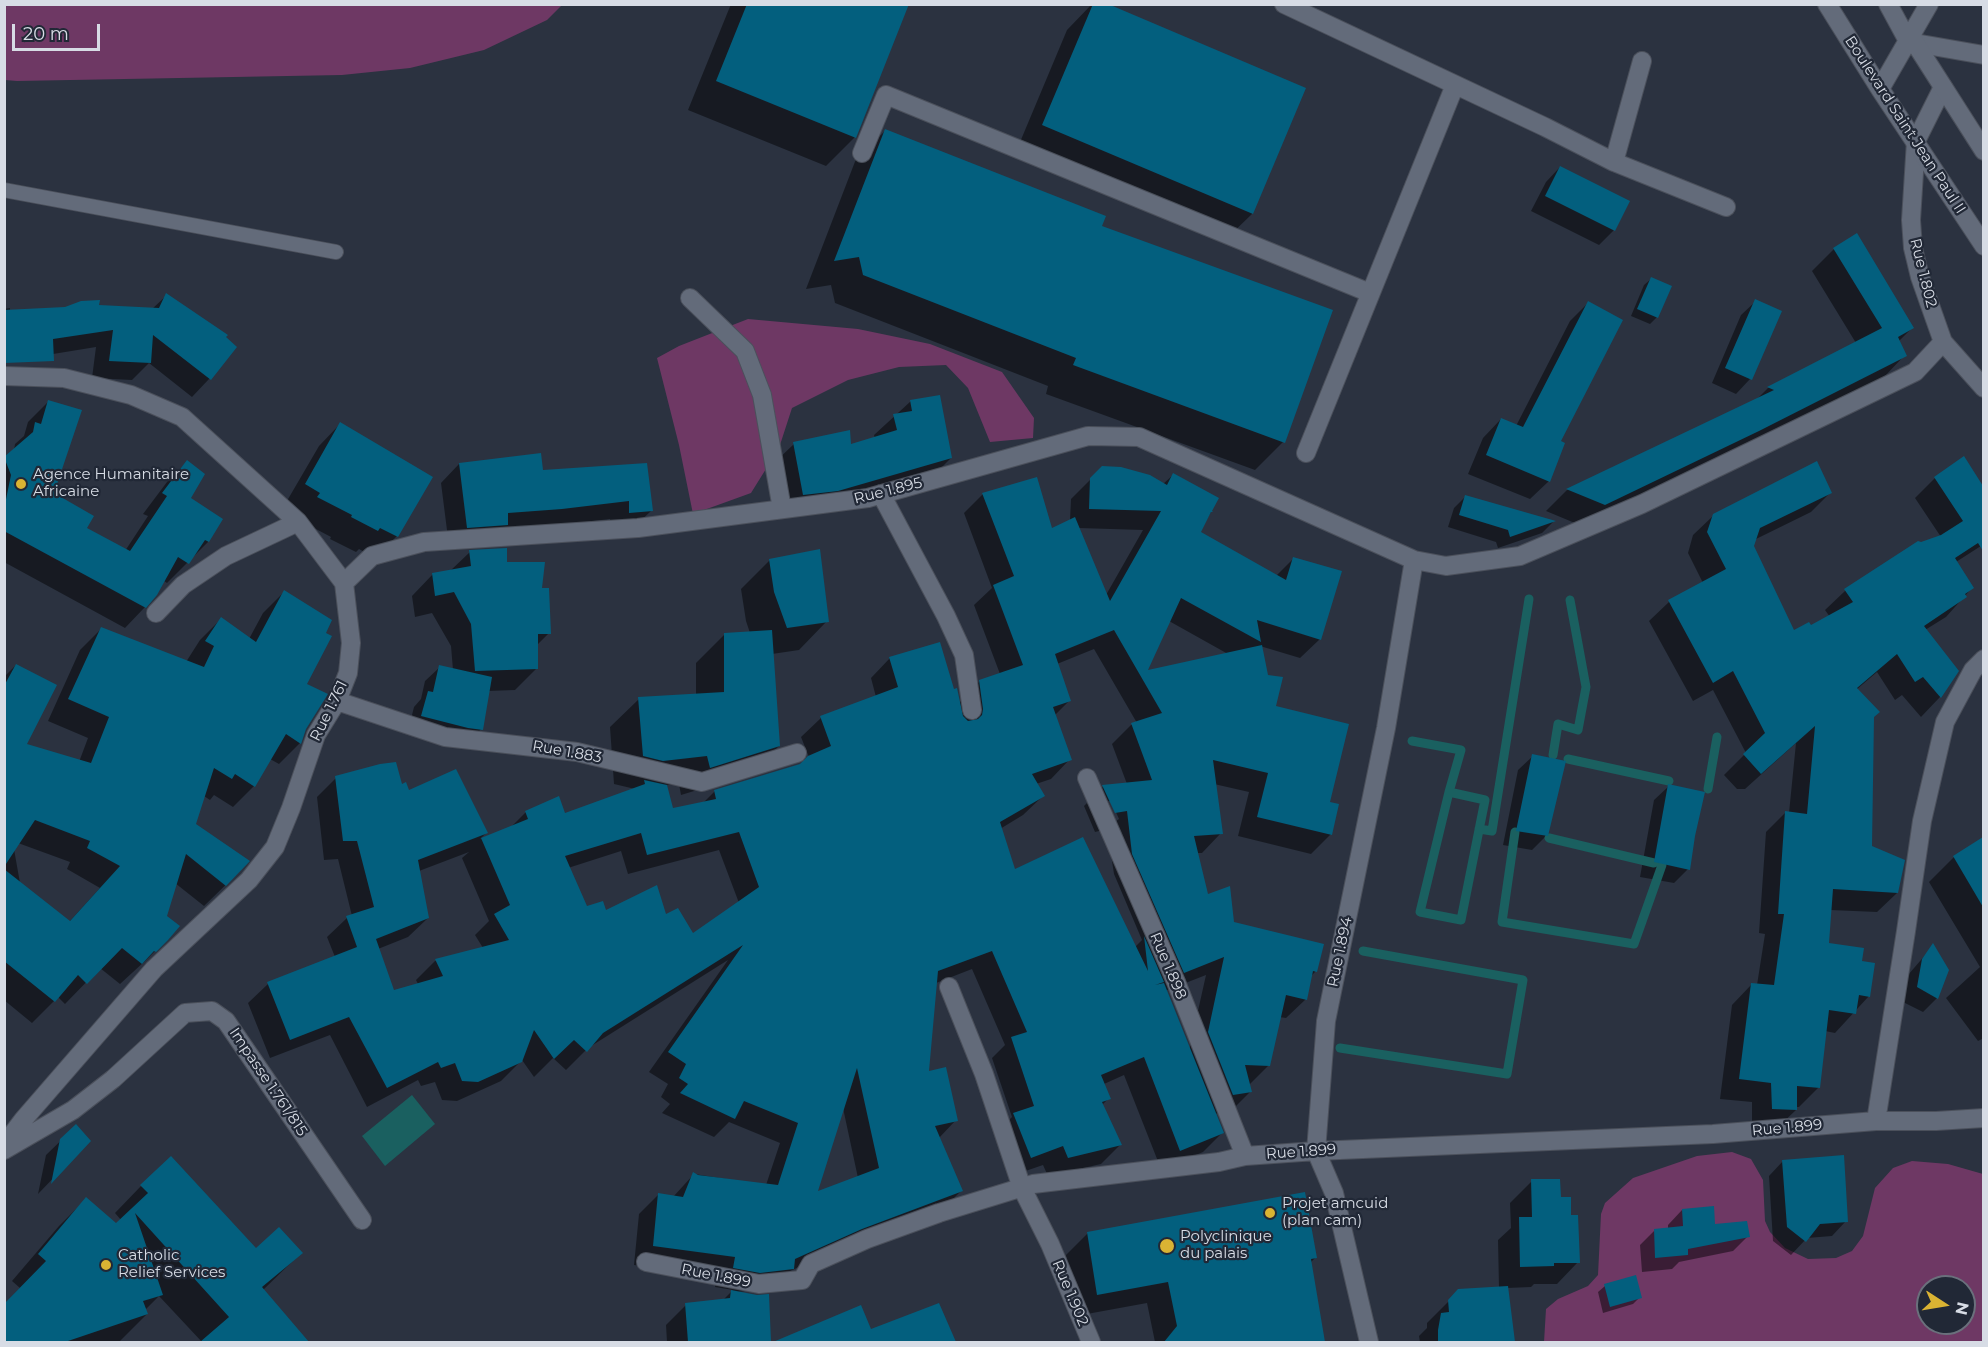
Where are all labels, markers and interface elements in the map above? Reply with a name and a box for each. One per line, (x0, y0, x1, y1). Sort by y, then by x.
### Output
scale bar (15, 12, 104, 50)
text: 20 m (23, 23, 69, 45)
street label: Boulevard Saint Jean Paul II (1841, 33, 1969, 217)
street label: Rue 1.802 (1906, 237, 1940, 309)
place label: Agence Humanitaire Africaine (33, 466, 189, 501)
street label: Rue 1.895 (852, 474, 924, 508)
marker: Agence Humanitaire Africaine (14, 477, 28, 491)
street label: Rue 1.761 (307, 678, 351, 744)
street label: Rue 1.883 (531, 737, 603, 767)
street label: Rue 1.894 (1324, 915, 1356, 989)
street label: Rue 1.898 (1146, 930, 1190, 1002)
street label: Impasse 1.761/815 (225, 1024, 311, 1140)
street label: Rue 1.899 (1751, 1116, 1823, 1140)
street label: Rue 1.899 (1265, 1141, 1337, 1163)
place label: Projet amcuid (plan cam) (1282, 1195, 1388, 1230)
marker: Projet amcuid (plan cam) (1263, 1206, 1277, 1220)
place label: Polyclinique du palais (1180, 1228, 1272, 1263)
marker: Polyclinique du palais (1158, 1237, 1176, 1255)
place label: Catholic Relief Services (118, 1247, 225, 1282)
street label: Rue 1.902 (1048, 1257, 1092, 1329)
marker: Catholic Relief Services (99, 1258, 113, 1272)
street label: Rue 1.899 (680, 1260, 752, 1292)
north arrow (1916, 1275, 1976, 1335)
text: N (1952, 1300, 1973, 1317)

